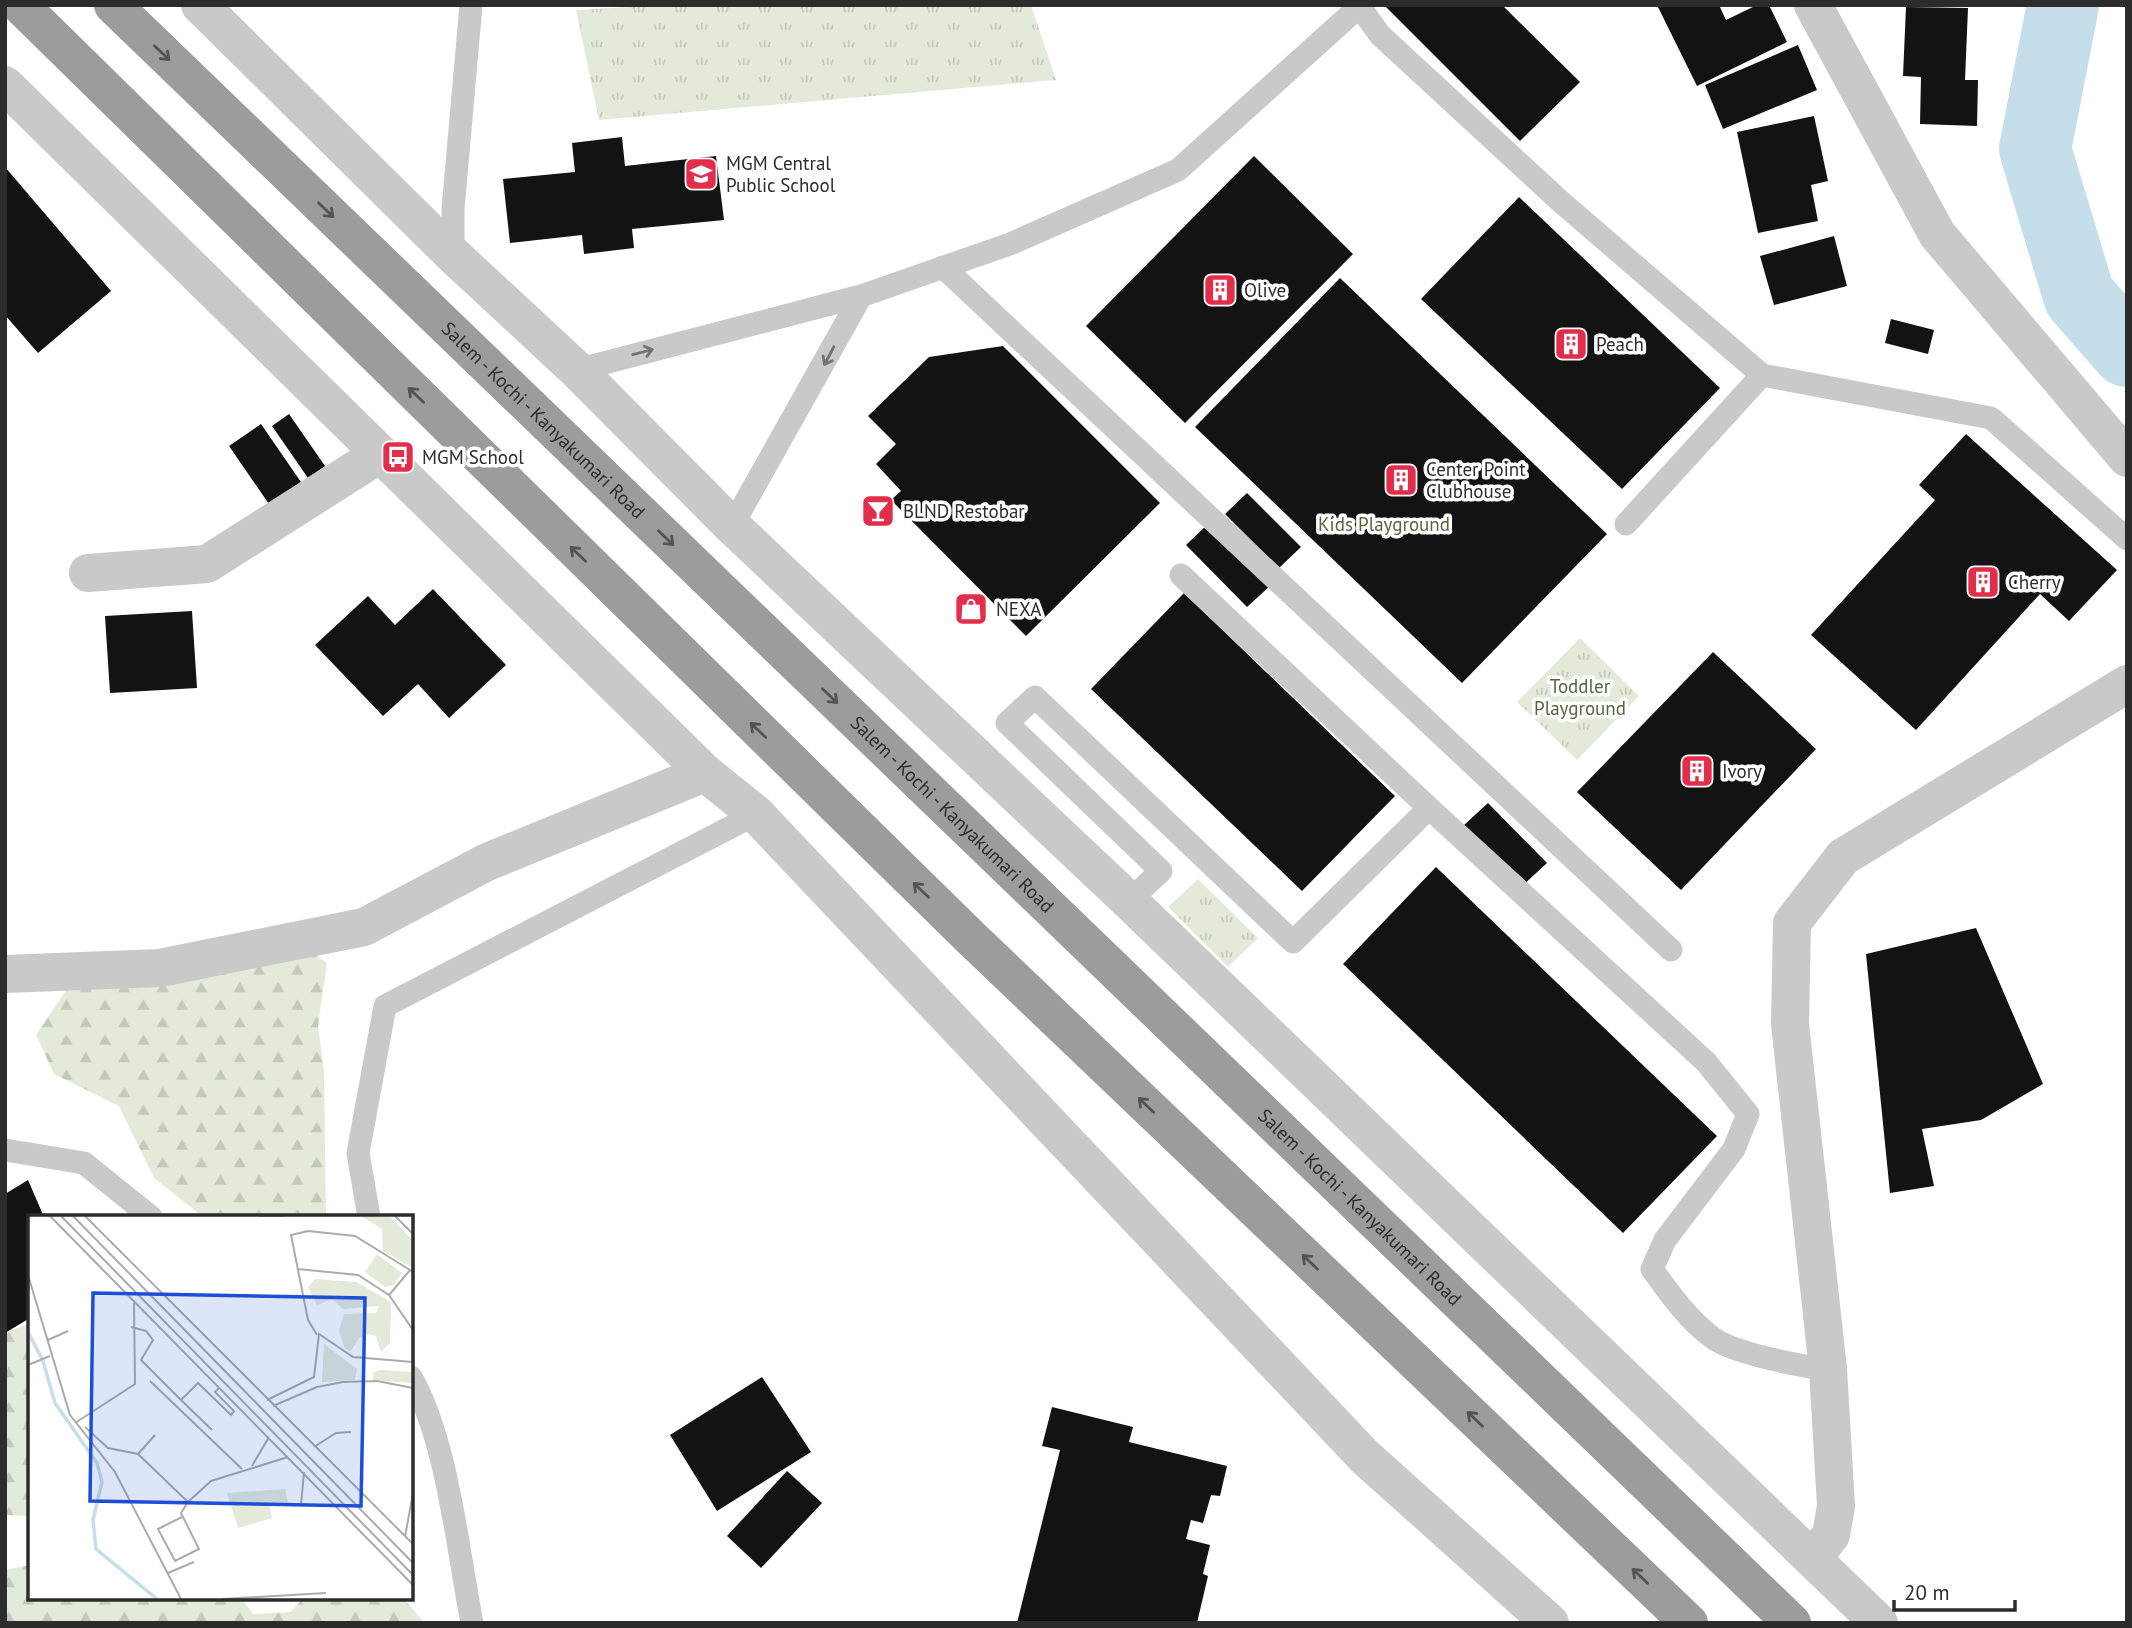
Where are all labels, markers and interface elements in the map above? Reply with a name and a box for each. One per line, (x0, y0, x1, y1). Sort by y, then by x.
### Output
one-way arrow (153, 44, 170, 61)
place label: MGM Central Public School (726, 151, 836, 197)
school or university icon: MGM Central Public School (682, 155, 720, 193)
one-way arrow (317, 202, 334, 219)
building icon: Olive (1201, 271, 1239, 309)
place label: Olive (1244, 278, 1286, 302)
street label: Salem - Kochi - Kanyakumari Road (437, 316, 650, 523)
building icon: Peach (1552, 325, 1590, 363)
place label: Peach (1596, 332, 1644, 356)
one-way arrow (632, 345, 654, 358)
one-way arrow (822, 345, 835, 366)
one-way arrow (408, 386, 425, 403)
bus stop icon: MGM School (379, 438, 417, 476)
place label: MGM School (422, 445, 524, 469)
place label: Center Point Clubhouse (1426, 457, 1526, 503)
building icon: Center Point Clubhouse (1382, 461, 1420, 499)
bar icon: BLND Restobar (859, 492, 897, 530)
place label: BLND Restobar (903, 499, 1025, 523)
park label: Kids Playground (1318, 512, 1450, 536)
one-way arrow (657, 530, 674, 547)
one-way arrow (570, 546, 587, 563)
building icon: Cherry (1964, 563, 2002, 601)
place label: Cherry (2008, 570, 2061, 594)
shop icon: NEXA (952, 590, 990, 628)
place label: NEXA (996, 597, 1041, 621)
park label: Toddler Playground (1534, 674, 1626, 720)
one-way arrow (821, 688, 838, 705)
street label: Salem - Kochi - Kanyakumari Road (846, 711, 1059, 918)
one-way arrow (750, 722, 767, 739)
building icon: Ivory (1678, 752, 1716, 790)
place label: Ivory (1722, 759, 1762, 783)
one-way arrow (913, 881, 930, 898)
one-way arrow (1137, 1096, 1154, 1113)
street label: Salem - Kochi - Kanyakumari Road (1253, 1103, 1467, 1310)
inset map (28, 1215, 413, 1600)
one-way arrow (1302, 1253, 1319, 1270)
one-way arrow (1467, 1410, 1484, 1427)
one-way arrow (1632, 1567, 1649, 1584)
scale bar (1894, 1568, 2015, 1612)
text: 20 m (1904, 1579, 1950, 1606)

